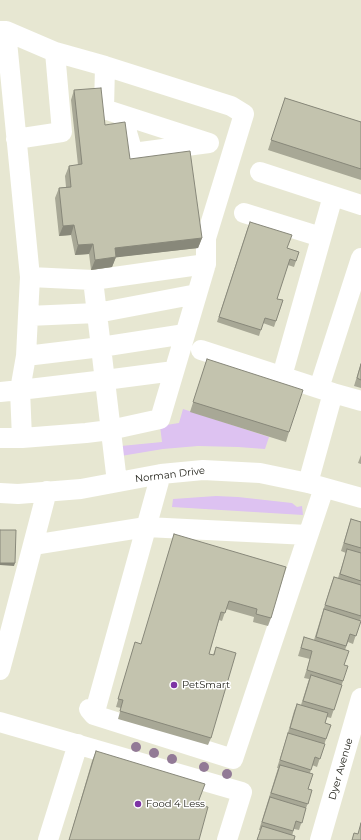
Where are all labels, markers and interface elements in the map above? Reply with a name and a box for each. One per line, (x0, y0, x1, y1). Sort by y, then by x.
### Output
street label: Norman Drive (134, 465, 206, 485)
place label: PetSmart (182, 679, 230, 691)
marker: PetSmart (169, 680, 179, 690)
street label: Dyer Avenue (326, 737, 356, 801)
place label: Food 4 Less (146, 798, 205, 810)
marker: Food 4 Less (133, 799, 143, 809)

